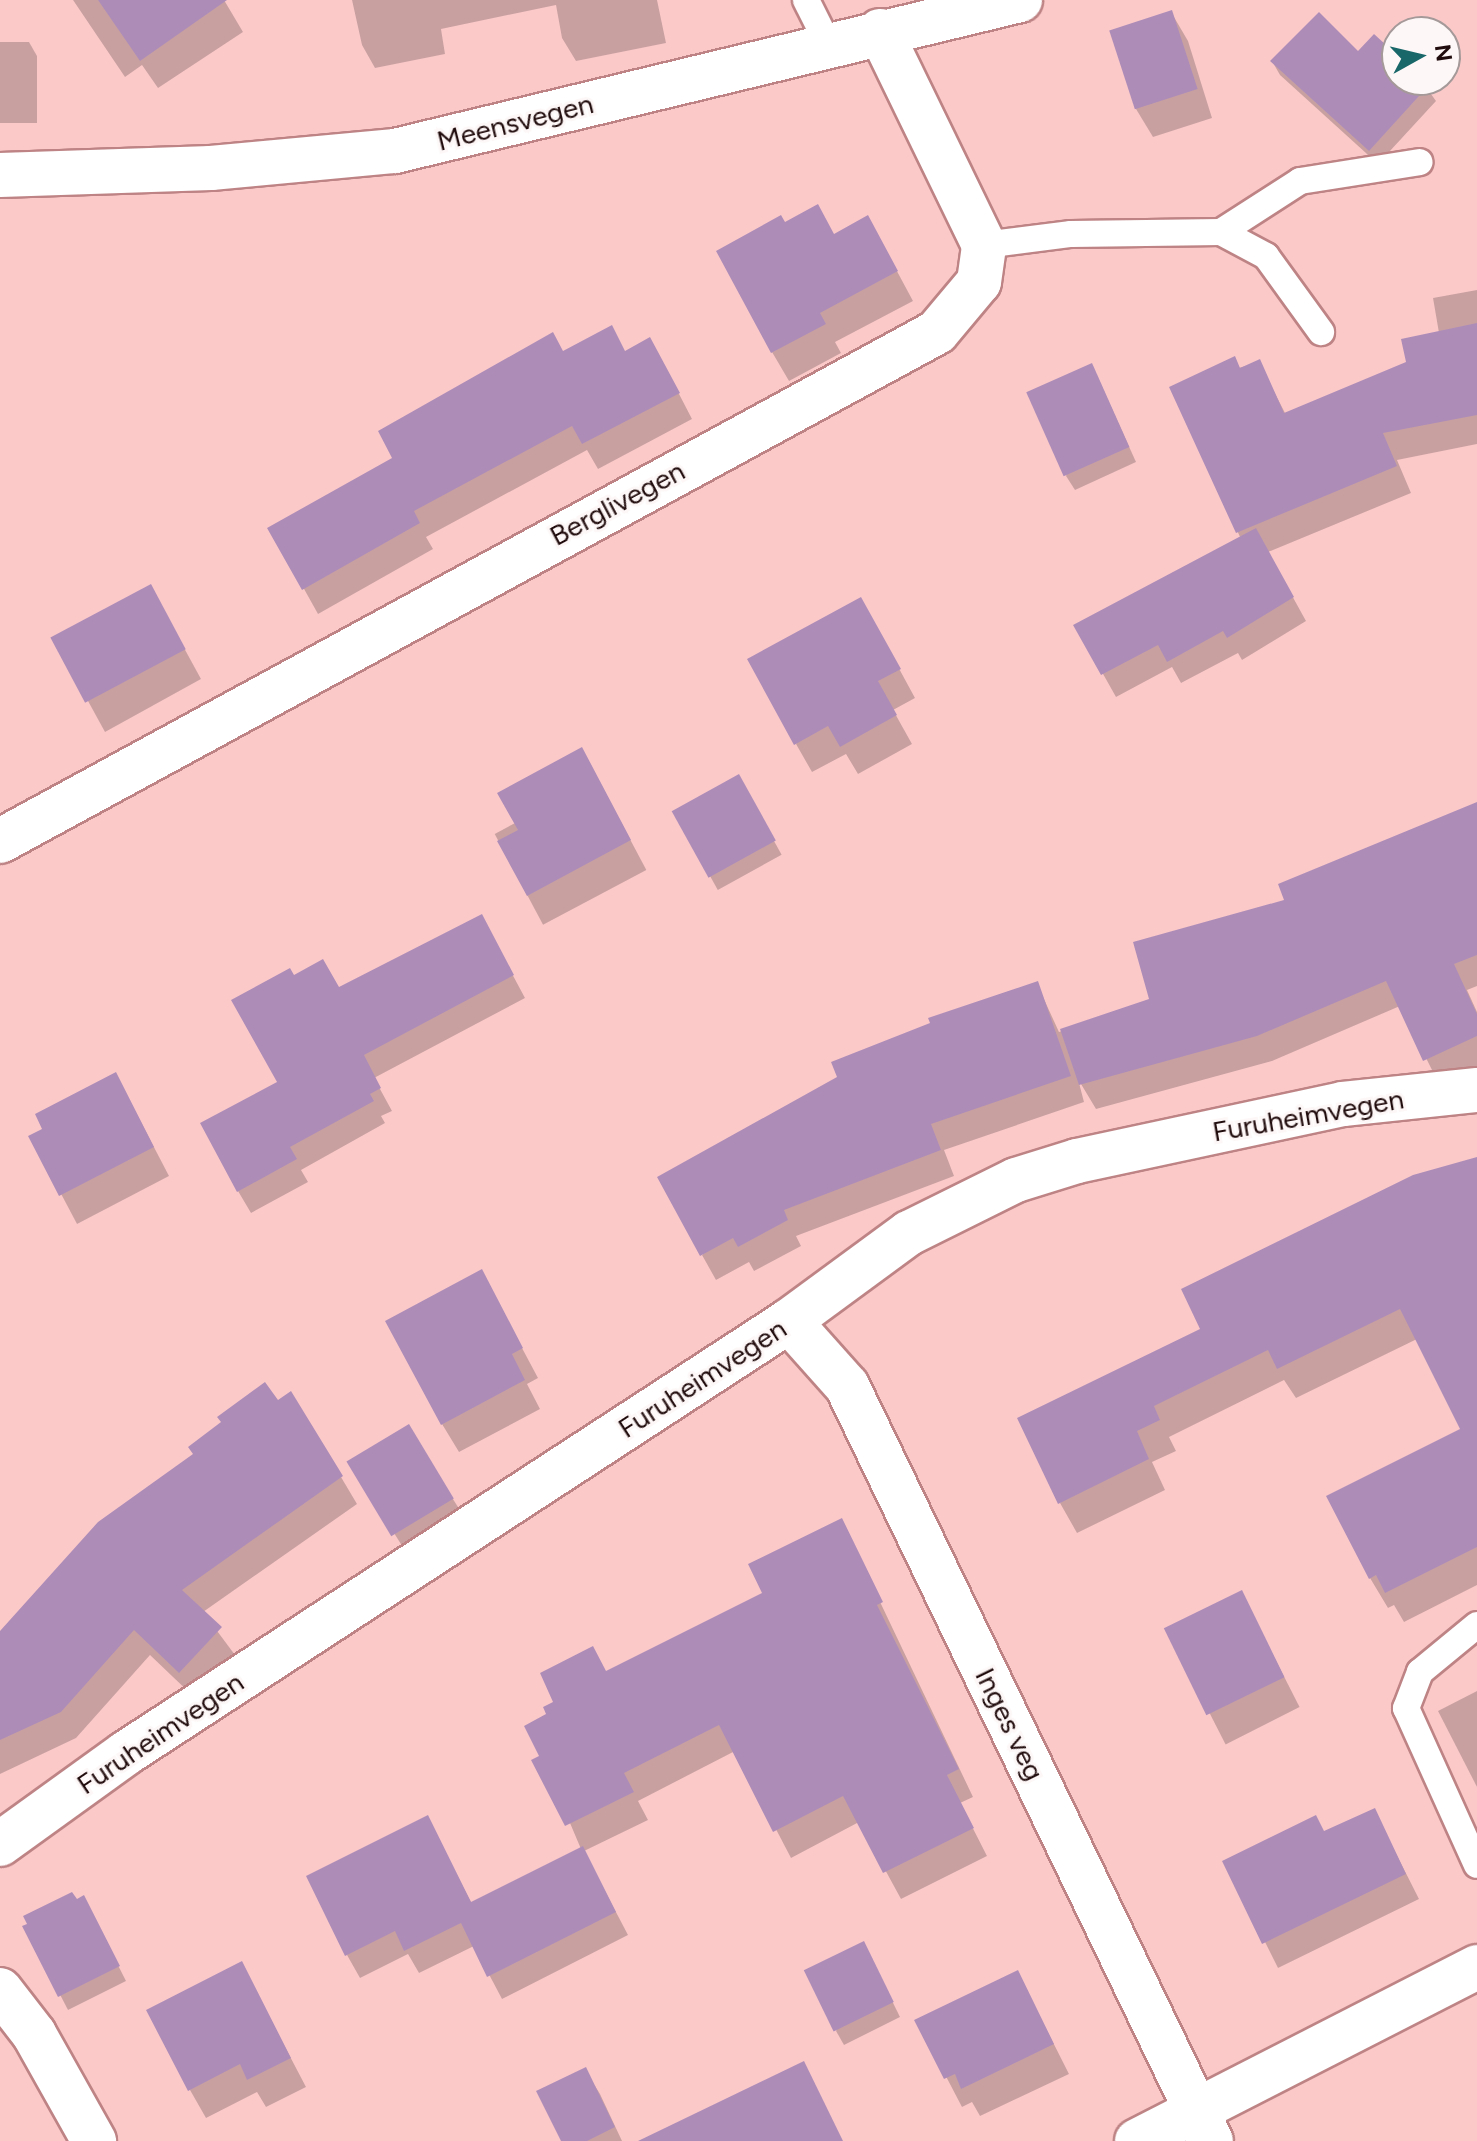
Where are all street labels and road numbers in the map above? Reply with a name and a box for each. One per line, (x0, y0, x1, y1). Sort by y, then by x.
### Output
street label: Meensvegen (433, 86, 597, 158)
street label: Berglivegen (544, 453, 690, 553)
street label: Furuheimvegen (1210, 1082, 1406, 1148)
street label: Furuheimvegen (612, 1311, 792, 1445)
street label: Inges veg (968, 1662, 1052, 1786)
street label: Furuheimvegen (70, 1665, 250, 1801)

